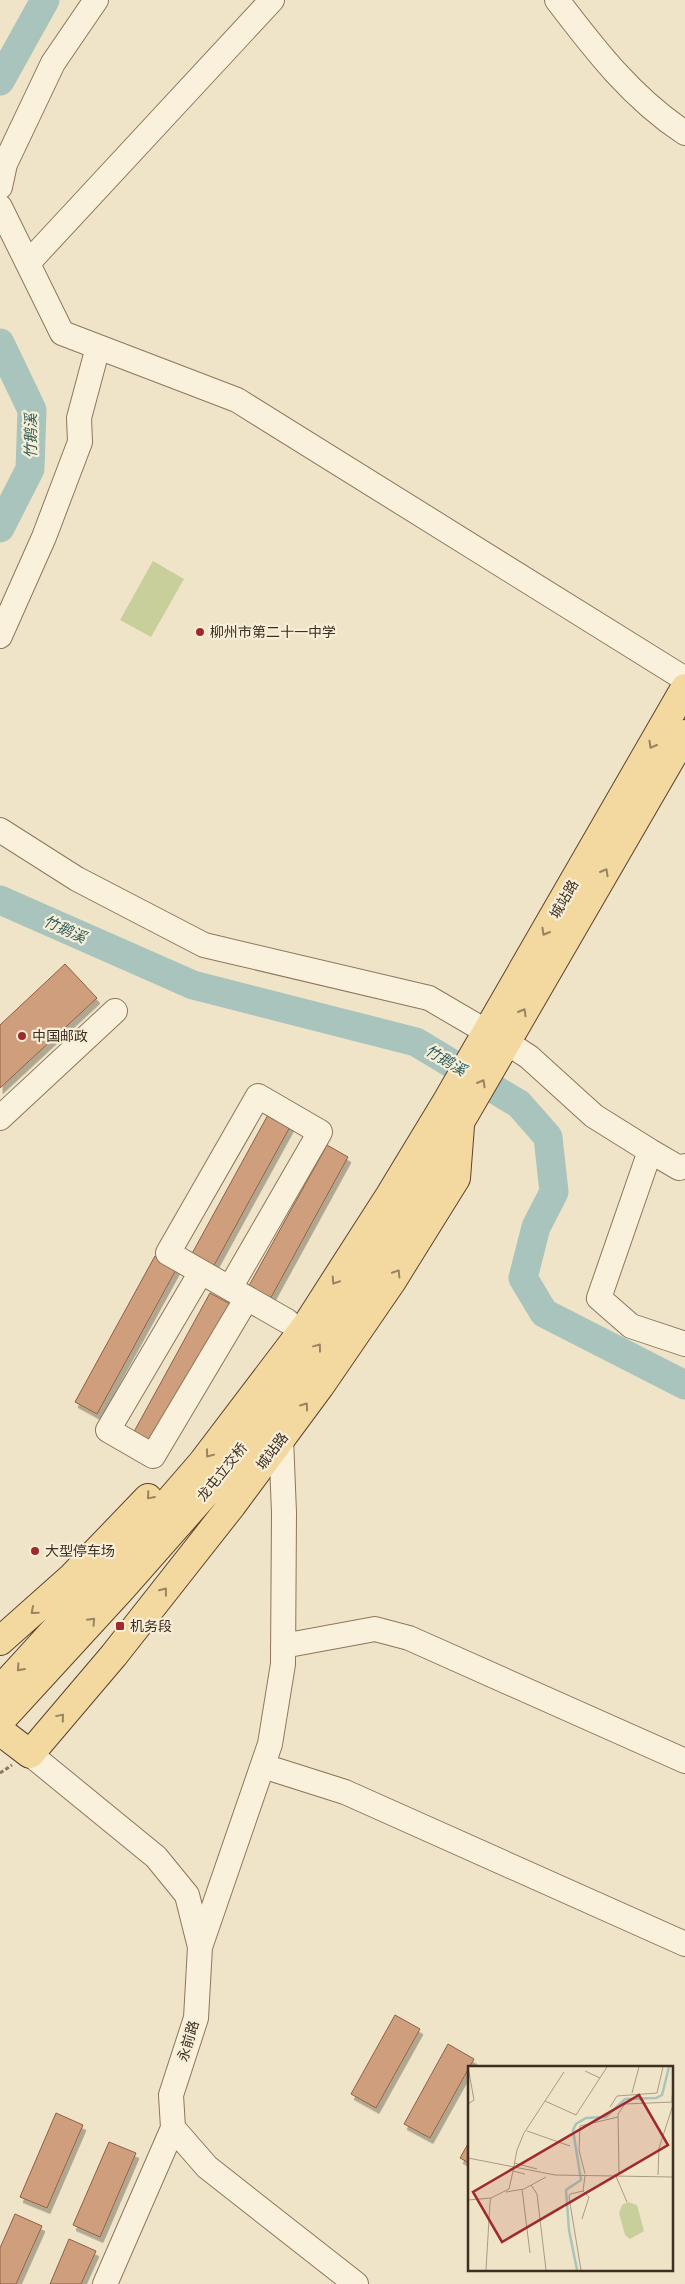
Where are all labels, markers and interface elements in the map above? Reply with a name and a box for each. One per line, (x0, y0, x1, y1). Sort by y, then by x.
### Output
water label: 竹鹅溪 (21, 412, 40, 459)
place label: 柳州市第二十一中学 (210, 623, 336, 641)
marker: 柳州市第二十一中学 (194, 626, 206, 638)
one-way arrow (648, 740, 658, 749)
one-way arrow (598, 868, 608, 877)
street label: 城站路 (546, 876, 582, 922)
water label: 竹鹅溪 (41, 911, 91, 948)
one-way arrow (541, 926, 551, 935)
one-way arrow (517, 1009, 527, 1018)
place label: 中国邮政 (32, 1027, 88, 1045)
marker: 中国邮政 (16, 1030, 28, 1042)
water label: 竹鹅溪 (422, 1040, 472, 1081)
one-way arrow (476, 1080, 486, 1089)
one-way arrow (391, 1269, 401, 1278)
one-way arrow (332, 1275, 341, 1284)
one-way arrow (312, 1343, 321, 1353)
one-way arrow (299, 1402, 308, 1412)
street label: 城站路 (252, 1429, 292, 1473)
street label: 龙屯立交桥 (193, 1439, 251, 1505)
one-way arrow (206, 1448, 214, 1457)
one-way arrow (146, 1491, 155, 1500)
place label: 大型停车场 (45, 1542, 115, 1560)
marker: 大型停车场 (29, 1545, 41, 1557)
one-way arrow (158, 1587, 167, 1597)
one-way arrow (31, 1605, 40, 1614)
one-way arrow (86, 1617, 95, 1626)
place label: 机务段 (130, 1617, 172, 1635)
marker: 机务段 (114, 1620, 126, 1632)
one-way arrow (17, 1662, 26, 1671)
one-way arrow (56, 1714, 64, 1723)
street label: 永前路 (173, 2018, 203, 2064)
inset map (468, 2066, 672, 2272)

